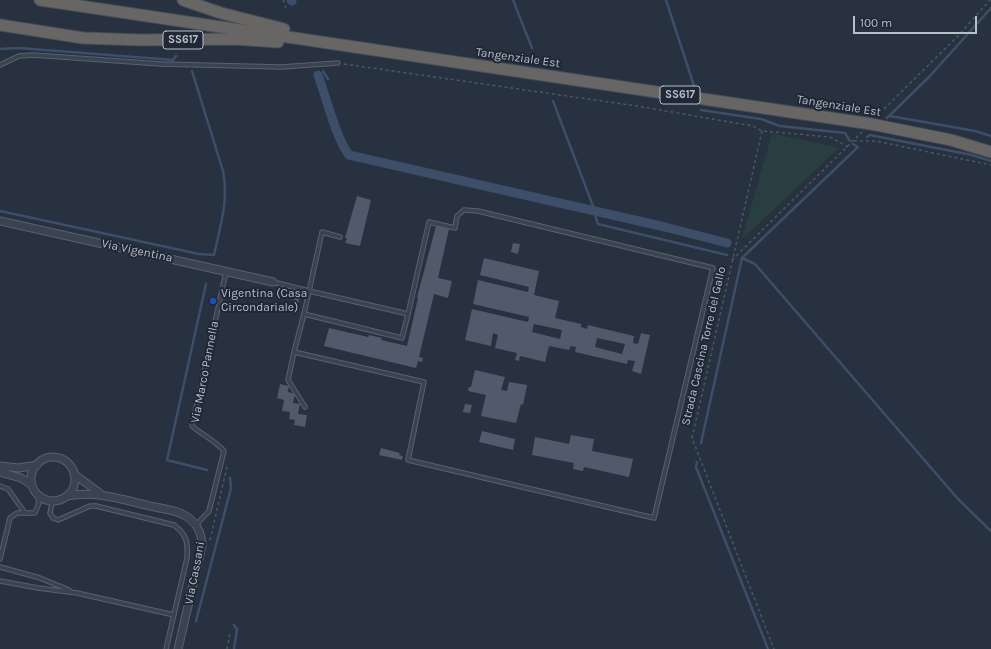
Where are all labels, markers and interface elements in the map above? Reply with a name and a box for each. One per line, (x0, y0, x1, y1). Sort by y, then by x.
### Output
scale bar (855, 8, 979, 34)
text: 100 m (860, 16, 892, 30)
road number: SS617 (163, 31, 203, 49)
street label: Tangenziale Est (475, 45, 561, 71)
road number: SS617 (660, 86, 700, 104)
street label: Tangenziale Est (796, 92, 882, 120)
street label: Via Vigentina (100, 236, 174, 266)
street label: Strada Cascina Torre del Gallo (679, 265, 729, 427)
place label: Vigentina (Casa Circondariale) (221, 287, 307, 315)
marker: Vigentina (Casa Circondariale) (208, 296, 218, 306)
street label: Via Marco Pannella (188, 320, 222, 424)
street label: Via Cassani (182, 540, 208, 606)

